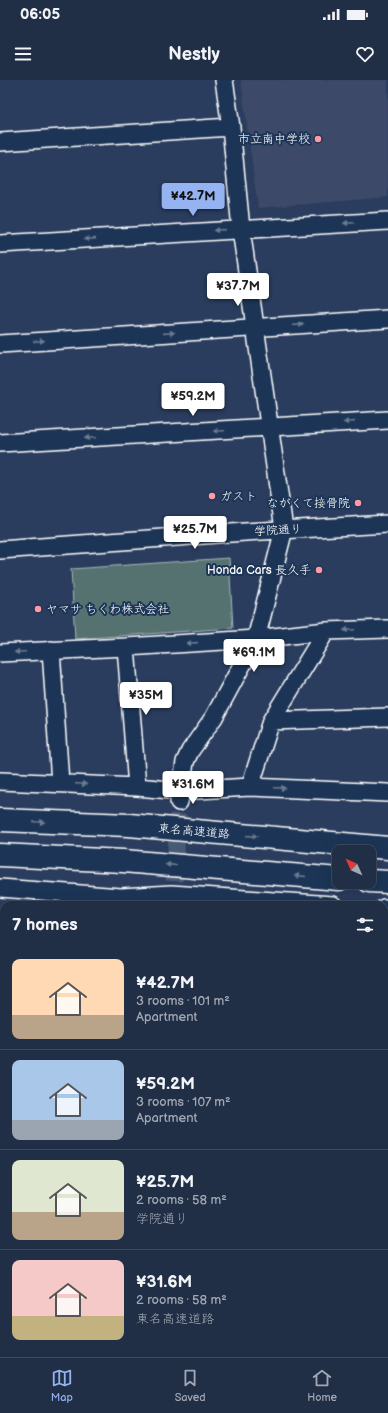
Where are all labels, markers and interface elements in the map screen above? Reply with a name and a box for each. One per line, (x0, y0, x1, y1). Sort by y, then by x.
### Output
text: 06:05 (20, 5, 60, 24)
icon: menu (12, 43, 34, 65)
icon: heart (354, 43, 376, 65)
text: Nestly (168, 44, 220, 65)
place label: 市立南中学校 (238, 132, 310, 147)
marker: 市立南中学校 (313, 134, 323, 144)
pin: ¥42.7M (160, 183, 226, 217)
text: ¥42.7M (171, 188, 215, 204)
one-way arrow (343, 219, 355, 226)
one-way arrow (213, 227, 225, 234)
one-way arrow (84, 235, 96, 242)
pin: ¥37.7M (205, 273, 271, 307)
text: ¥37.7M (216, 278, 260, 294)
one-way arrow (292, 321, 304, 328)
one-way arrow (163, 330, 176, 336)
one-way arrow (33, 338, 45, 345)
pin: ¥59.2M (160, 383, 226, 417)
text: ¥59.2M (171, 388, 215, 404)
one-way arrow (343, 419, 355, 426)
one-way arrow (213, 427, 225, 434)
one-way arrow (84, 434, 96, 441)
place label: ガスト (220, 489, 257, 504)
marker: ガスト (207, 491, 217, 501)
place label: ながくて接骨院 (267, 496, 350, 511)
marker: ながくて接骨院 (353, 498, 363, 508)
pin: ¥25.7M (162, 516, 228, 550)
text: ¥25.7M (173, 521, 217, 537)
street label: 学院通り (254, 522, 302, 539)
place label: Honda Cars 長久手 (207, 563, 311, 578)
marker: Honda Cars 長久手 (314, 565, 324, 575)
place label: ヤマサ ちくわ株式会社 (46, 602, 169, 617)
marker: ヤマサ ちくわ株式会社 (33, 604, 43, 614)
one-way arrow (343, 627, 355, 634)
pin: ¥69.1M (221, 639, 287, 673)
one-way arrow (186, 640, 198, 647)
text: ¥69.1M (232, 644, 276, 660)
one-way arrow (13, 649, 26, 655)
pin: ¥35M (122, 682, 170, 716)
text: ¥35M (129, 687, 163, 703)
pin: ¥31.6M (160, 771, 226, 805)
text: ¥31.6M (171, 776, 215, 792)
one-way arrow (75, 781, 87, 788)
one-way arrow (274, 785, 287, 791)
one-way arrow (33, 819, 46, 825)
street label: 東名高速道路 (157, 821, 230, 842)
one-way arrow (246, 833, 258, 839)
north arrow (332, 845, 376, 889)
map controls (332, 845, 376, 889)
one-way arrow (165, 861, 177, 868)
one-way arrow (294, 872, 306, 879)
icon: filters (354, 914, 376, 936)
text: 7 homes (12, 915, 78, 935)
text: ¥42.7M (136, 973, 194, 993)
icon: home (44, 975, 92, 1023)
text: 3 rooms · 101 m² (136, 993, 230, 1009)
text: Apartment (136, 1009, 197, 1025)
text: ¥59.2M (136, 1074, 195, 1094)
icon: home (44, 1076, 92, 1124)
text: 3 rooms · 107 m² (136, 1094, 231, 1110)
text: Apartment (136, 1110, 197, 1126)
text: ¥25.7M (136, 1172, 194, 1192)
icon: home (44, 1176, 92, 1224)
text: 2 rooms · 58 m² (136, 1192, 227, 1208)
text: 学院通り (136, 1211, 188, 1227)
text: ¥31.6M (136, 1272, 192, 1292)
icon: home (44, 1276, 92, 1324)
text: 2 rooms · 58 m² (136, 1292, 227, 1308)
text: 東名高速道路 (136, 1311, 214, 1327)
tab: Map (51, 1367, 73, 1404)
tab: Saved (175, 1367, 206, 1404)
tab: Home (307, 1367, 337, 1404)

